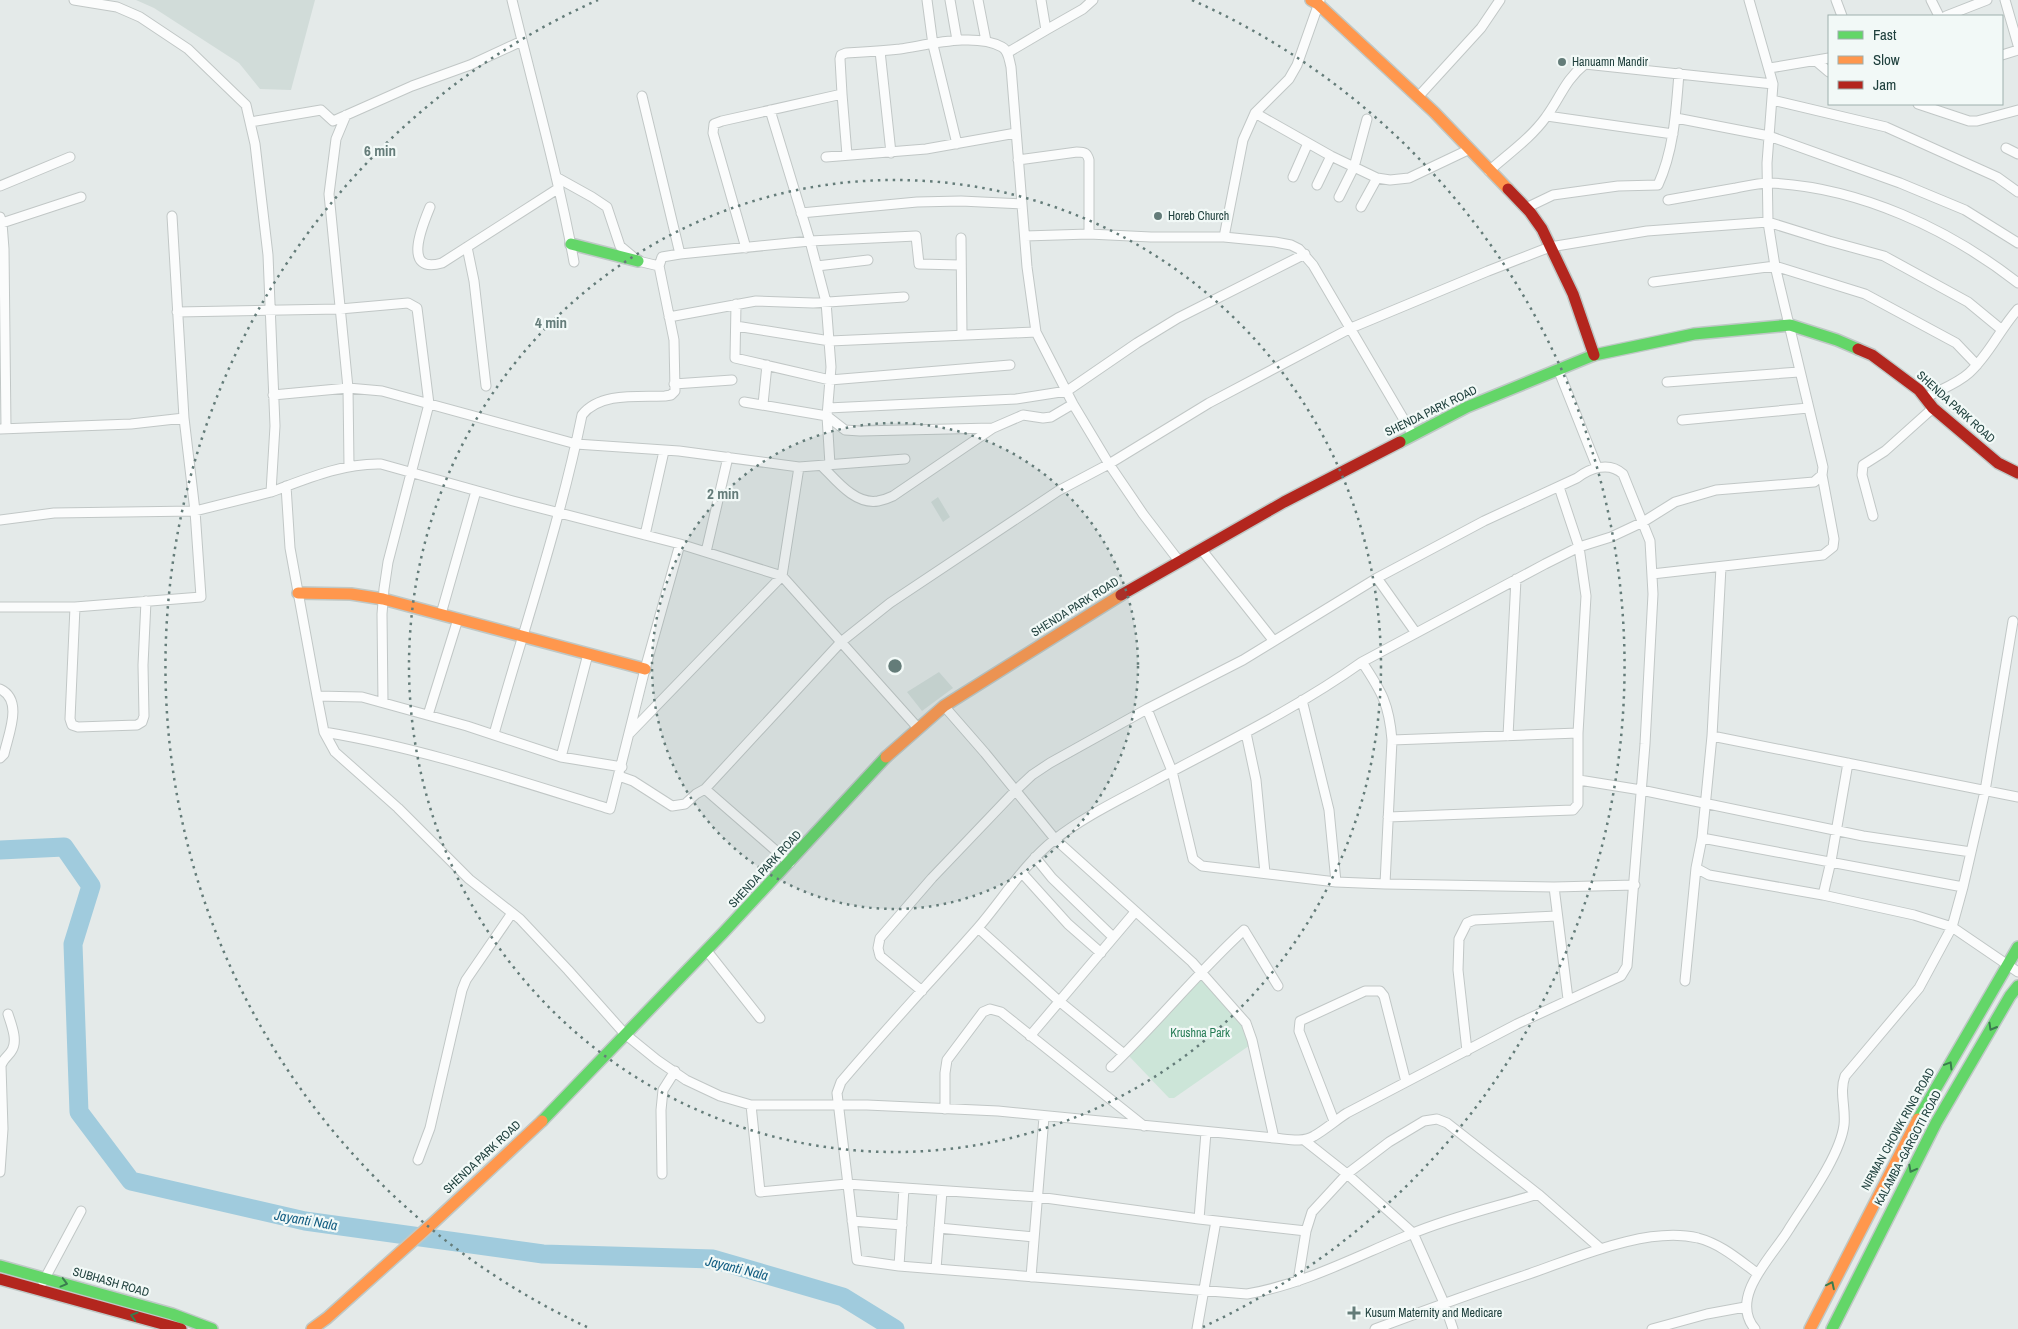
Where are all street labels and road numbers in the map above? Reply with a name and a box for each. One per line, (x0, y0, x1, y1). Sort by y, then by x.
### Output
street label: SHENDA PARK ROAD (1913, 367, 1999, 447)
street label: SHENDA PARK ROAD (1382, 382, 1480, 440)
street label: SHENDA PARK ROAD (1028, 574, 1122, 640)
street label: SHENDA PARK ROAD (725, 827, 805, 911)
street label: NIRMAN CHOWK RING ROAD (1858, 1065, 1938, 1193)
street label: KALAMBA -GARGOTI ROAD (1871, 1088, 1945, 1208)
street label: SHENDA PARK ROAD (440, 1117, 524, 1197)
street label: SUBHASH ROAD (71, 1263, 151, 1301)

